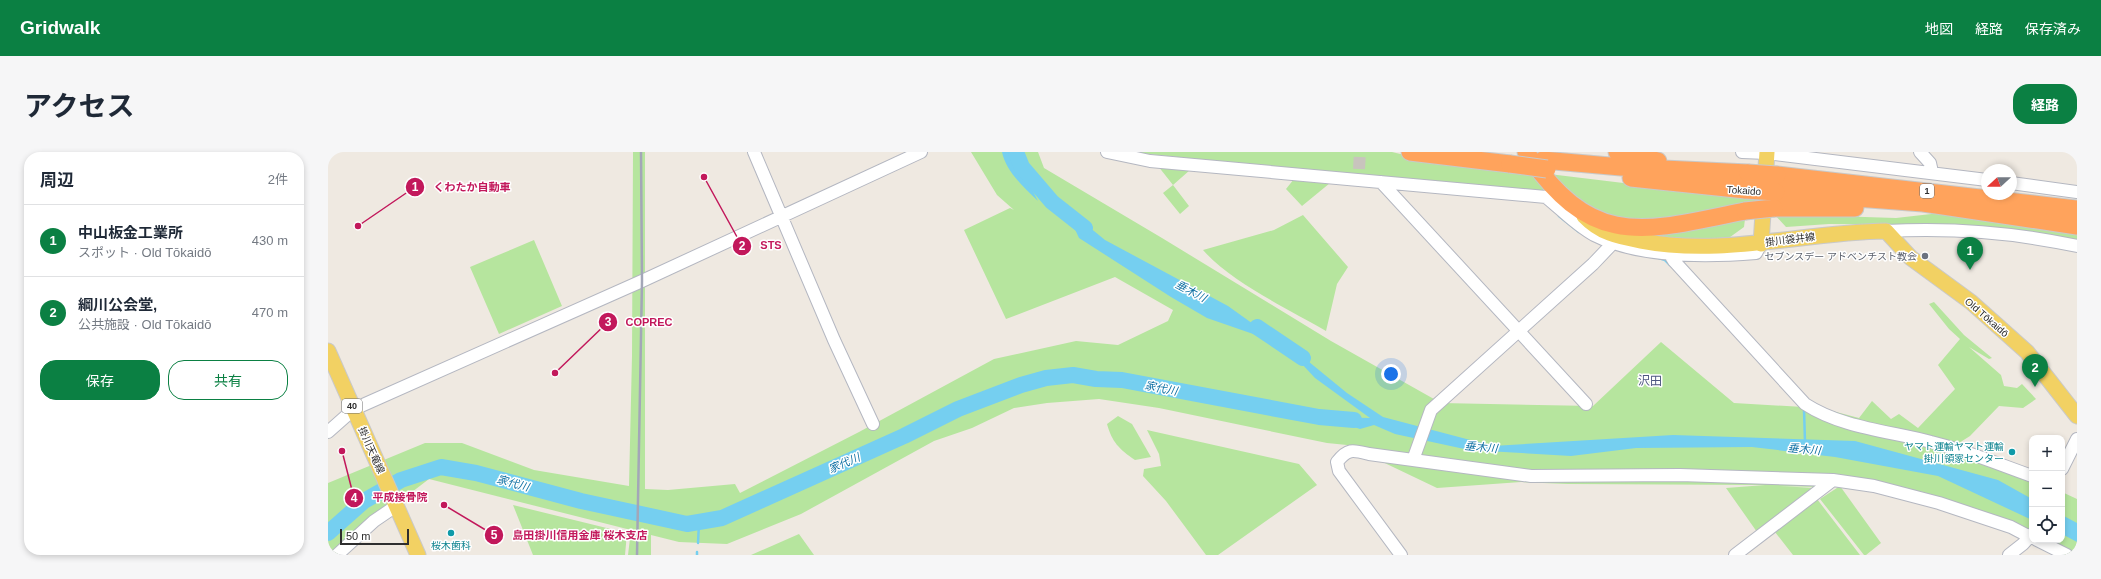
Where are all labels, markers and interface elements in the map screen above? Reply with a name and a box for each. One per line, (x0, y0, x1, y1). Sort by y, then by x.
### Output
text: Gridwalk (20, 17, 100, 38)
text: 地図 (1925, 21, 1953, 37)
text: 経路 (1975, 21, 2003, 37)
text: 保存済み (2025, 21, 2081, 37)
button: 経路 (2013, 84, 2077, 124)
text: アクセス (24, 91, 135, 122)
north arrow (1981, 164, 2017, 200)
text: 周辺 (40, 171, 74, 190)
text: 2件 (268, 172, 288, 187)
callout: くわたか自動車 (405, 175, 518, 198)
text: 1 (412, 180, 419, 194)
text: くわたか自動車 (434, 181, 511, 193)
street label: Tokaido (1726, 184, 1762, 197)
road number: 1 (1920, 184, 1934, 198)
text: 中山板金工業所 (78, 224, 183, 241)
street label: 掛川袋井線 (1765, 231, 1816, 248)
text: 1 (49, 233, 57, 248)
text: 430 m (252, 233, 288, 248)
callout: STS (732, 234, 789, 257)
pin: 1 (1957, 237, 1983, 270)
text: 2 (739, 239, 746, 253)
text: STS (760, 239, 782, 251)
text: スポット · Old Tōkaidō (78, 245, 211, 260)
place label: セブンスデー アドベンチスト教会 (1764, 251, 1917, 262)
marker: セブンスデー アドベンチスト教会 (1920, 251, 1930, 261)
water label: 垂木川 (1174, 278, 1209, 305)
text: 綱川公会堂, (78, 296, 157, 313)
street label: Old Tōkaidō (1963, 296, 2011, 339)
text: 2 (49, 305, 57, 320)
text: 470 m (252, 305, 288, 320)
callout: COPREC (598, 311, 681, 334)
text: 3 (605, 315, 612, 329)
text: COPREC (625, 316, 673, 328)
text: 公共施設 · Old Tōkaidō (78, 317, 211, 332)
pin: 2 (2022, 354, 2048, 387)
button: 保存 (40, 360, 160, 400)
button: 共有 (168, 360, 288, 400)
your location (1381, 364, 1401, 384)
district label: 沢田 (1638, 374, 1662, 388)
water label: 家代川 (1144, 379, 1179, 397)
road number: 40 (342, 399, 362, 413)
street label: 掛川天竜線 (356, 425, 387, 475)
map controls (2029, 435, 2065, 543)
button: + (2029, 435, 2065, 471)
water label: 垂木川 (1464, 440, 1499, 455)
place label: ヤマト運輸ヤマト運輸 掛川領家センター (1904, 441, 2004, 464)
water label: 垂木川 (1787, 442, 1822, 457)
marker: ヤマト運輸ヤマト運輸 掛川領家センター (2007, 447, 2017, 457)
water label: 家代川 (826, 450, 862, 475)
button: − (2029, 471, 2065, 507)
water label: 家代川 (496, 473, 531, 493)
callout: 平成接骨院 (344, 486, 435, 509)
text: 4 (351, 491, 358, 505)
text: 平成接骨院 (373, 491, 428, 503)
button: locate (2029, 507, 2065, 543)
callout: 島田掛川信用金庫 桜木支店 (484, 524, 655, 547)
scale bar (340, 527, 409, 546)
marker: 桜木歯科 (446, 528, 456, 538)
text: 5 (491, 528, 498, 542)
text: 島田掛川信用金庫 桜木支店 (512, 529, 648, 541)
text: 50 m (346, 530, 370, 542)
place label: 桜木歯科 (431, 540, 471, 551)

